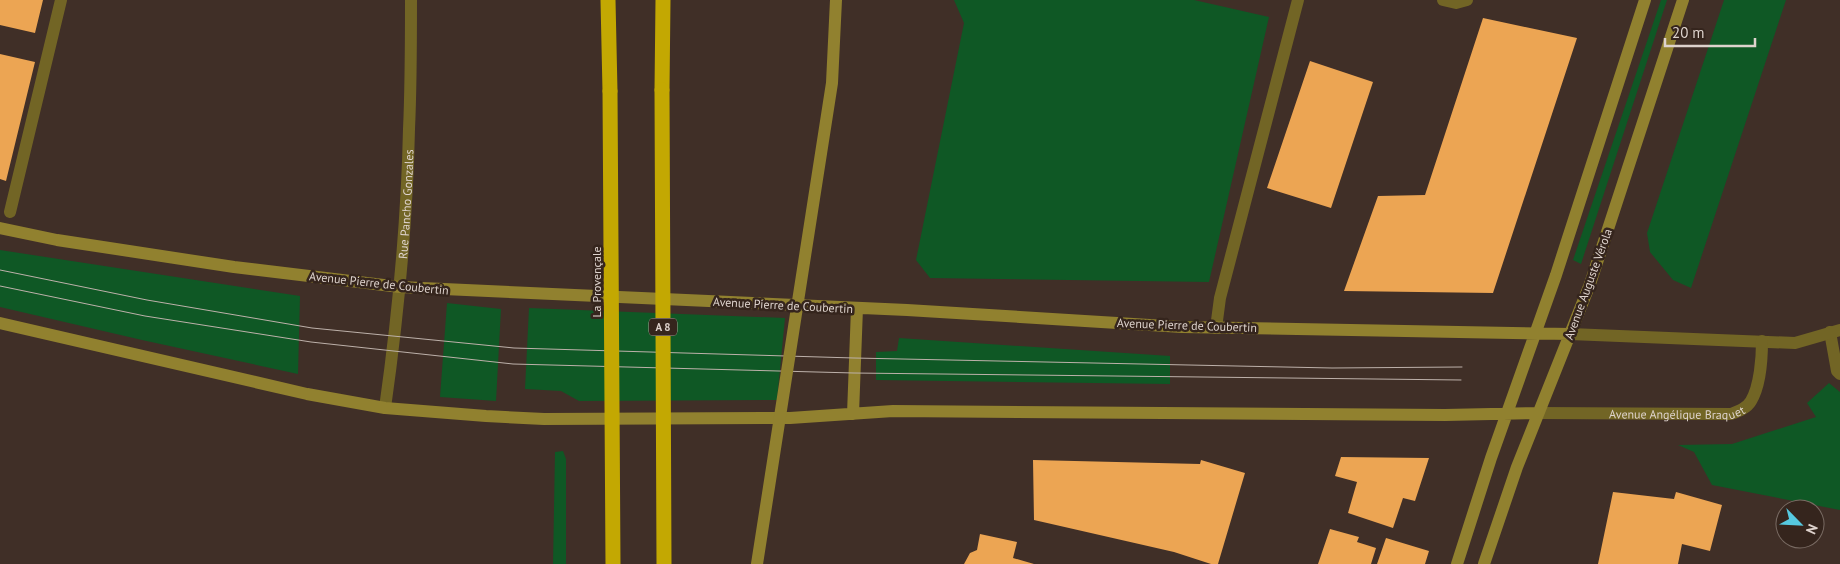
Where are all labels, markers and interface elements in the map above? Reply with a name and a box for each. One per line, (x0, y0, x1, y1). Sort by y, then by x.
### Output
scale bar (1665, 15, 1755, 47)
text: 20 m (1672, 23, 1705, 42)
street label: Rue Pancho Gonzales (395, 149, 416, 259)
street label: Avenue Auguste Vérola (1561, 227, 1615, 341)
street label: La Provençale (589, 246, 604, 318)
street label: Avenue Pierre de Coubertin (309, 268, 449, 298)
street label: Avenue Pierre de Coubertin (713, 294, 853, 316)
street label: Avenue Pierre de Coubertin (1117, 315, 1257, 335)
road number: A 8 (649, 318, 677, 336)
street label: Avenue Angélique Braquet (1609, 402, 1747, 422)
north arrow (1775, 499, 1825, 549)
text: N (1802, 521, 1822, 537)

